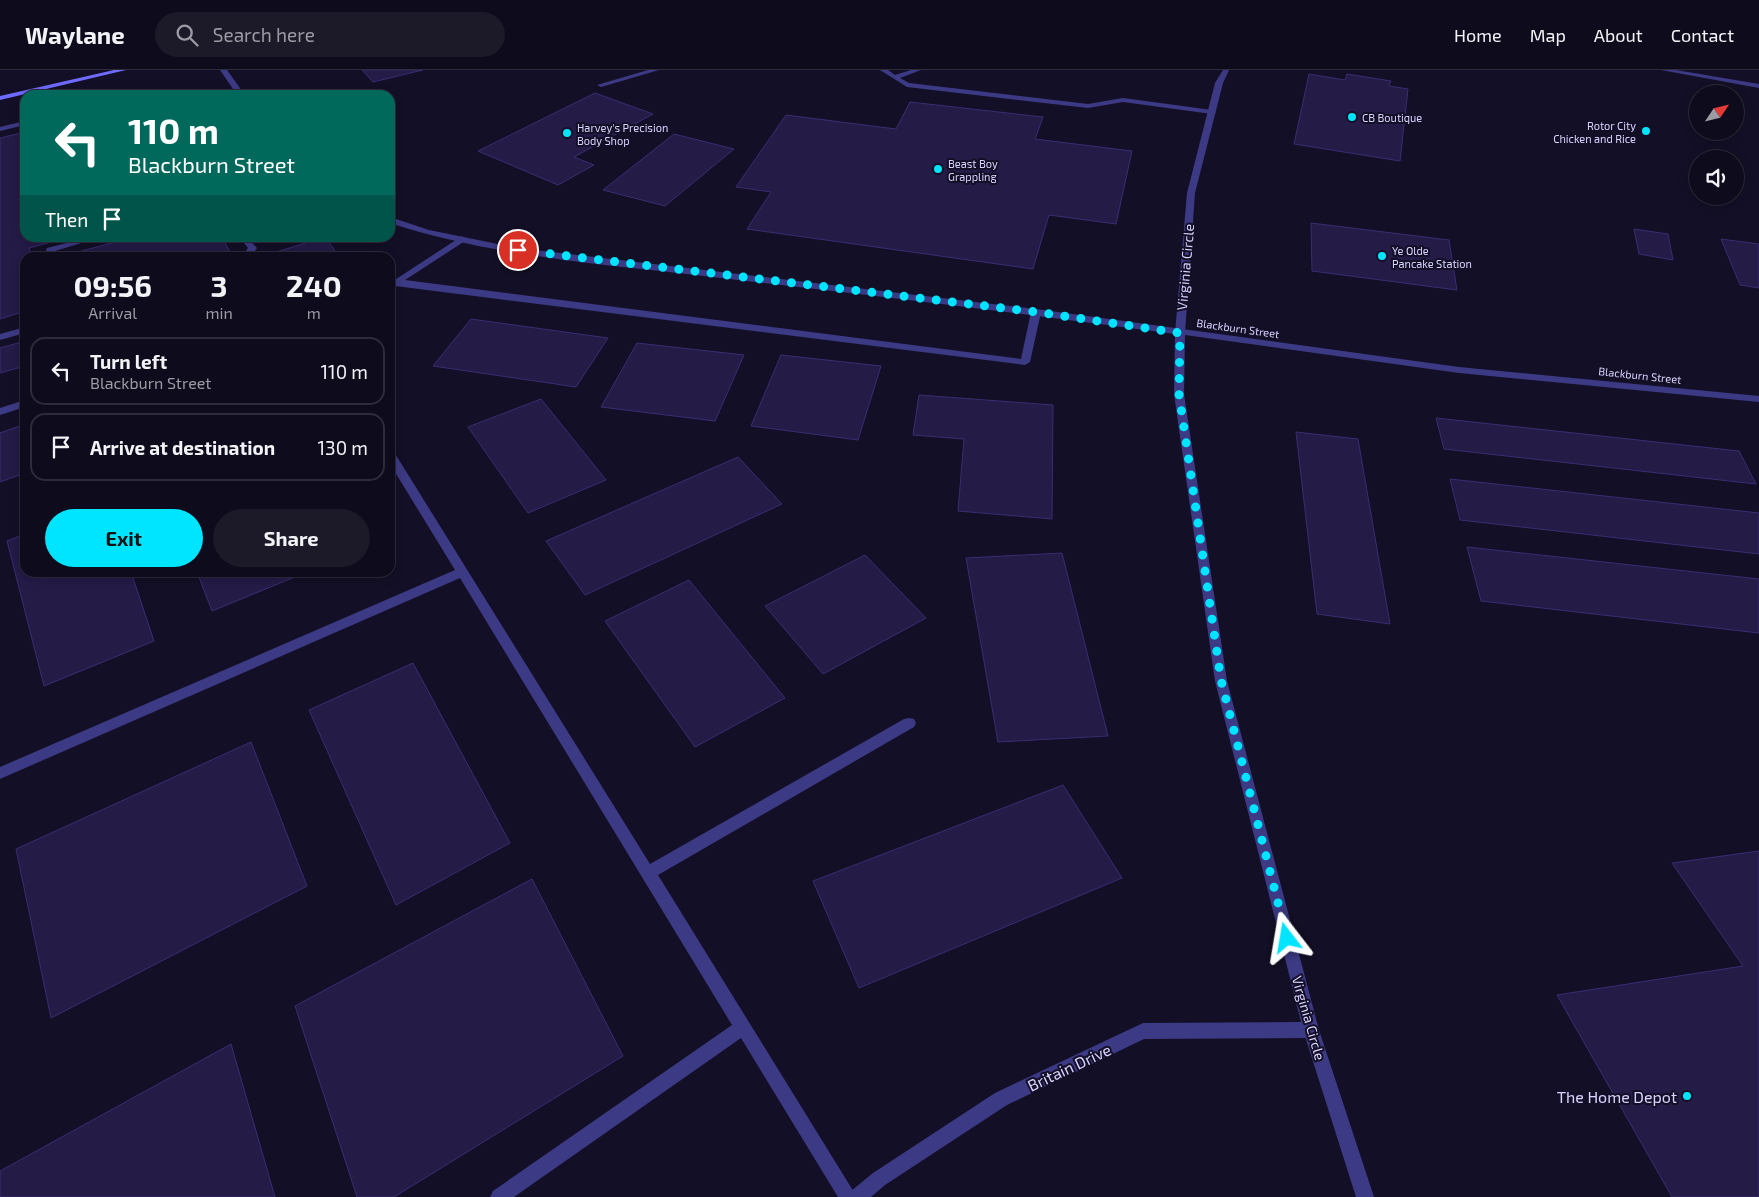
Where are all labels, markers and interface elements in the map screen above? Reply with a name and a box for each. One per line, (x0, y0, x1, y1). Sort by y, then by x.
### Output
search box (155, 12, 505, 57)
text: Waylane (25, 20, 125, 49)
icon: search (173, 21, 201, 49)
text: Search here (213, 23, 315, 46)
text: Home (1454, 24, 1502, 46)
text: Map (1530, 24, 1566, 46)
text: About (1594, 24, 1643, 46)
text: Contact (1671, 24, 1734, 46)
north arrow (1689, 85, 1744, 140)
map controls (1689, 85, 1744, 205)
text: 110 m (128, 109, 219, 151)
icon: left (45, 110, 110, 175)
marker: CB Boutique (1346, 111, 1358, 123)
place label: CB Boutique (1362, 111, 1422, 124)
place label: Rotor City Chicken and Rice (1553, 119, 1636, 145)
place label: Harvey's Precision Body Shop (577, 121, 668, 147)
marker: Rotor City Chicken and Rice (1640, 125, 1652, 137)
marker: Harvey's Precision Body Shop (561, 127, 573, 139)
button: sound (1689, 150, 1744, 205)
text: Blackburn Street (128, 151, 295, 177)
place label: Beast Boy Grappling (948, 157, 998, 183)
marker: Beast Boy Grappling (932, 163, 944, 175)
icon: arrive (98, 205, 126, 233)
text: Then (45, 208, 88, 231)
street label: Virginia Circle (1173, 223, 1197, 311)
pin (497, 229, 539, 271)
icon: arrive (504, 236, 532, 264)
place label: Ye Olde Pancake Station (1392, 244, 1472, 270)
marker: Ye Olde Pancake Station (1376, 250, 1388, 262)
text: 09:56 (73, 267, 152, 303)
text: 3 (211, 267, 228, 303)
text: 240 (286, 267, 342, 303)
text: Arrival (88, 303, 137, 322)
text: min (205, 303, 233, 322)
text: m (307, 303, 321, 322)
street label: Blackburn Street (1196, 316, 1280, 340)
text: Turn left (90, 350, 167, 373)
icon: left (47, 357, 75, 385)
text: 110 m (321, 360, 368, 383)
street label: Blackburn Street (1598, 364, 1682, 386)
text: Blackburn Street (90, 373, 211, 392)
icon: arrive (47, 433, 75, 461)
text: Arrive at destination (90, 436, 275, 459)
text: 130 m (318, 436, 368, 459)
button: Exit (45, 509, 203, 567)
button: Share (213, 509, 370, 567)
position arrow (1260, 911, 1312, 963)
street label: Virginia Circle (1289, 974, 1329, 1062)
street label: Britain Drive (1024, 1039, 1114, 1095)
place label: The Home Depot (1557, 1087, 1677, 1106)
marker: The Home Depot (1681, 1090, 1693, 1102)

